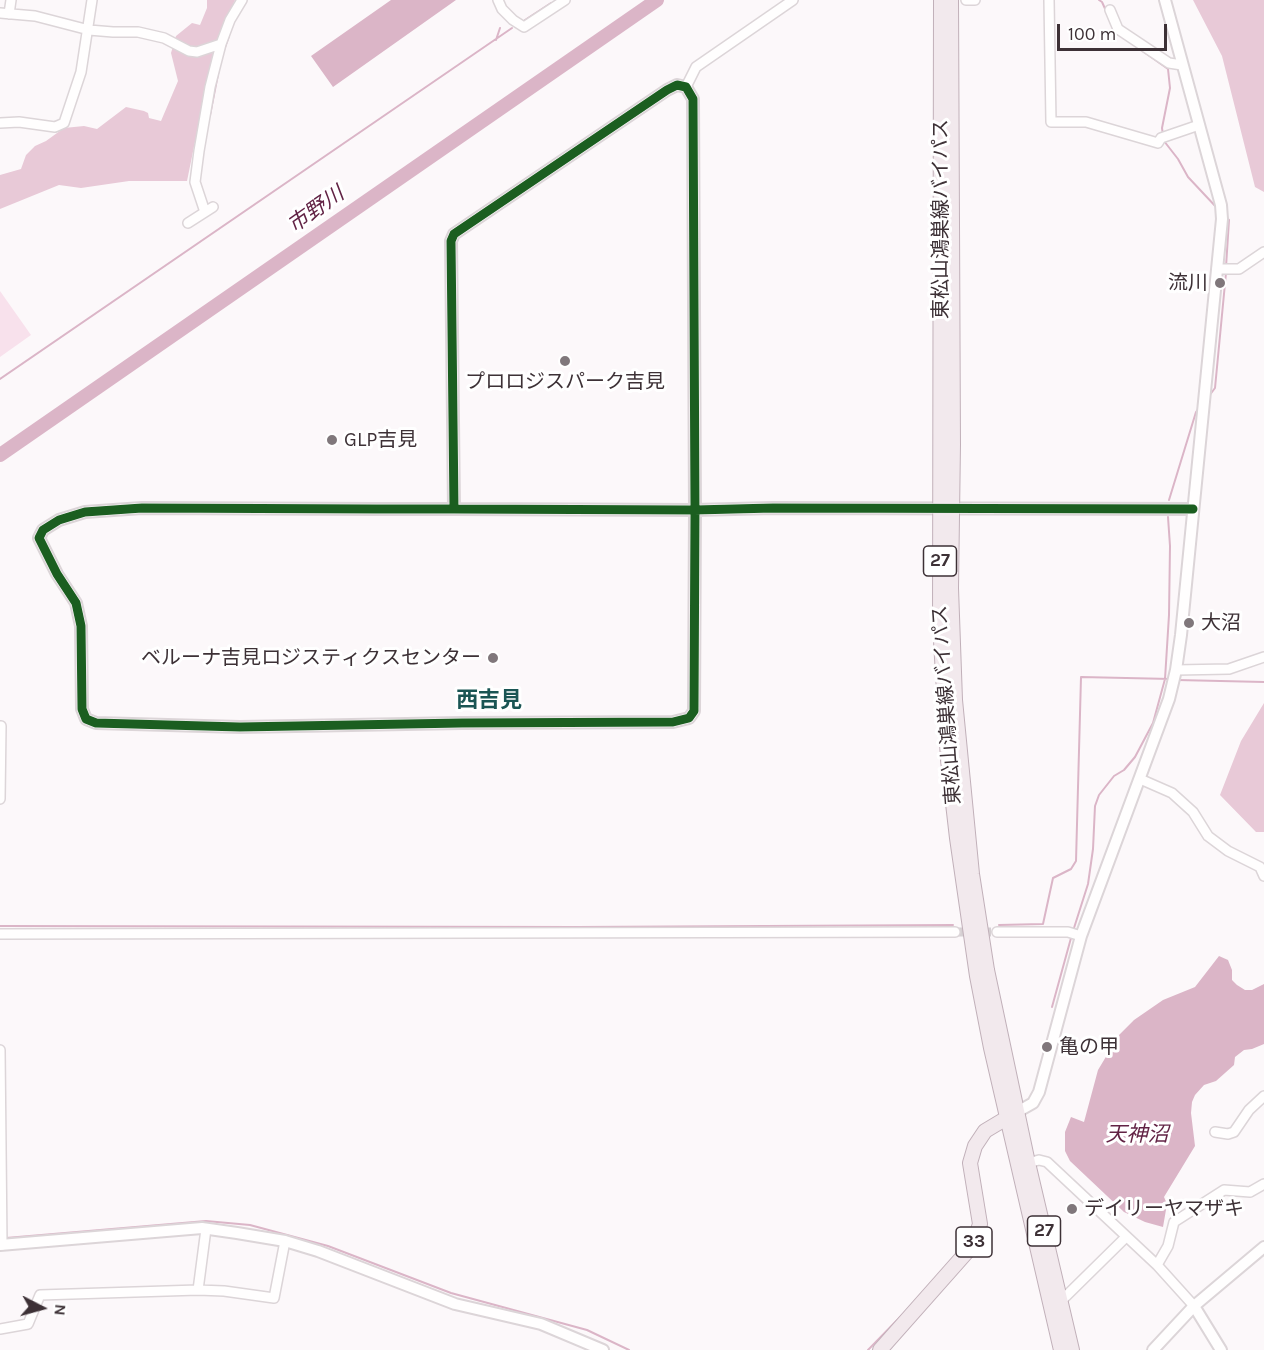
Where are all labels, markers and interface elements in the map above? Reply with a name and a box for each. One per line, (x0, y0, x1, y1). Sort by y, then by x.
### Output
scale bar (1060, 12, 1170, 50)
text: 100 m (1068, 23, 1116, 45)
street label: 東松山鴻巣線バイパス (929, 119, 953, 319)
water label: 市野川 (283, 182, 349, 238)
place label: 流川 (1168, 271, 1208, 295)
marker: 流川 (1213, 276, 1227, 290)
marker: プロロジスパーク吉見 (558, 354, 572, 368)
place label: プロロジスパーク吉見 (465, 370, 665, 394)
place label: GLP吉見 (344, 428, 417, 452)
marker: GLP吉見 (325, 433, 339, 447)
road number: 27 (924, 546, 956, 576)
street label: 東松山鴻巣線バイパス (928, 604, 966, 806)
place label: 大沼 (1201, 611, 1241, 635)
marker: 大沼 (1182, 616, 1196, 630)
place label: ベルーナ吉見ロジスティクスセンター (141, 646, 481, 670)
marker: ベルーナ吉見ロジスティクスセンター (486, 651, 500, 665)
district label: 西吉見 (456, 688, 522, 714)
place label: 亀の甲 (1059, 1035, 1119, 1059)
marker: 亀の甲 (1040, 1040, 1054, 1054)
water label: 天神沼 (1106, 1122, 1168, 1148)
place label: デイリーヤマザキ (1084, 1197, 1244, 1221)
marker: デイリーヤマザキ (1065, 1202, 1079, 1216)
road number: 27 (1028, 1216, 1060, 1246)
road number: 33 (956, 1227, 992, 1257)
north arrow (12, 1278, 72, 1338)
text: N (50, 1303, 70, 1317)

